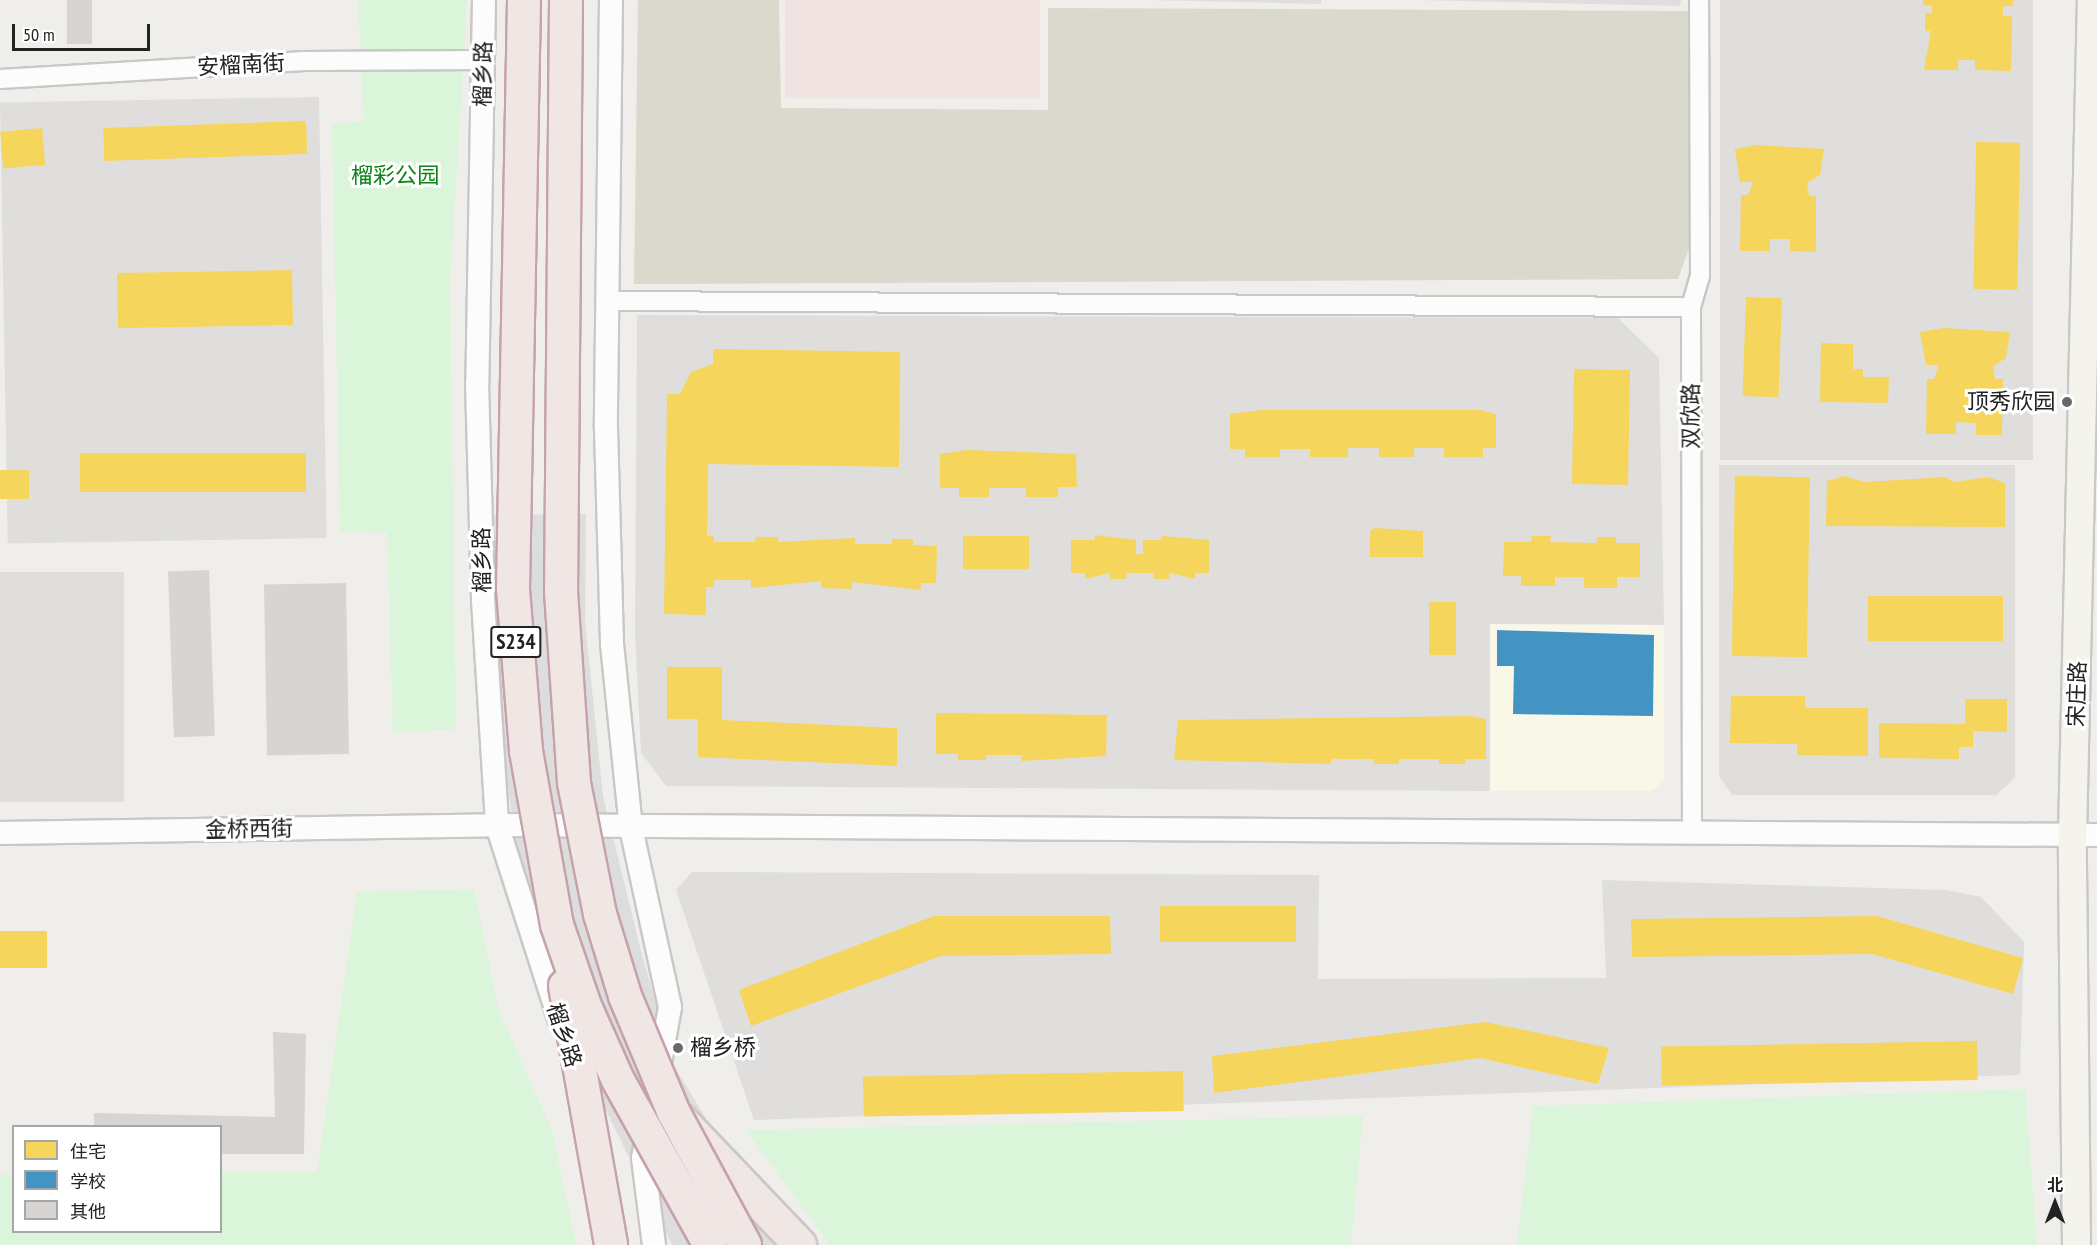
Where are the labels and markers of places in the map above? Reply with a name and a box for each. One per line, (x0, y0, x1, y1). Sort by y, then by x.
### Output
place label: 顶秀欣园 (1967, 389, 2055, 415)
marker: 顶秀欣园 (2060, 395, 2074, 409)
place label: 榴乡桥 (690, 1035, 756, 1061)
marker: 榴乡桥 (671, 1041, 685, 1055)

